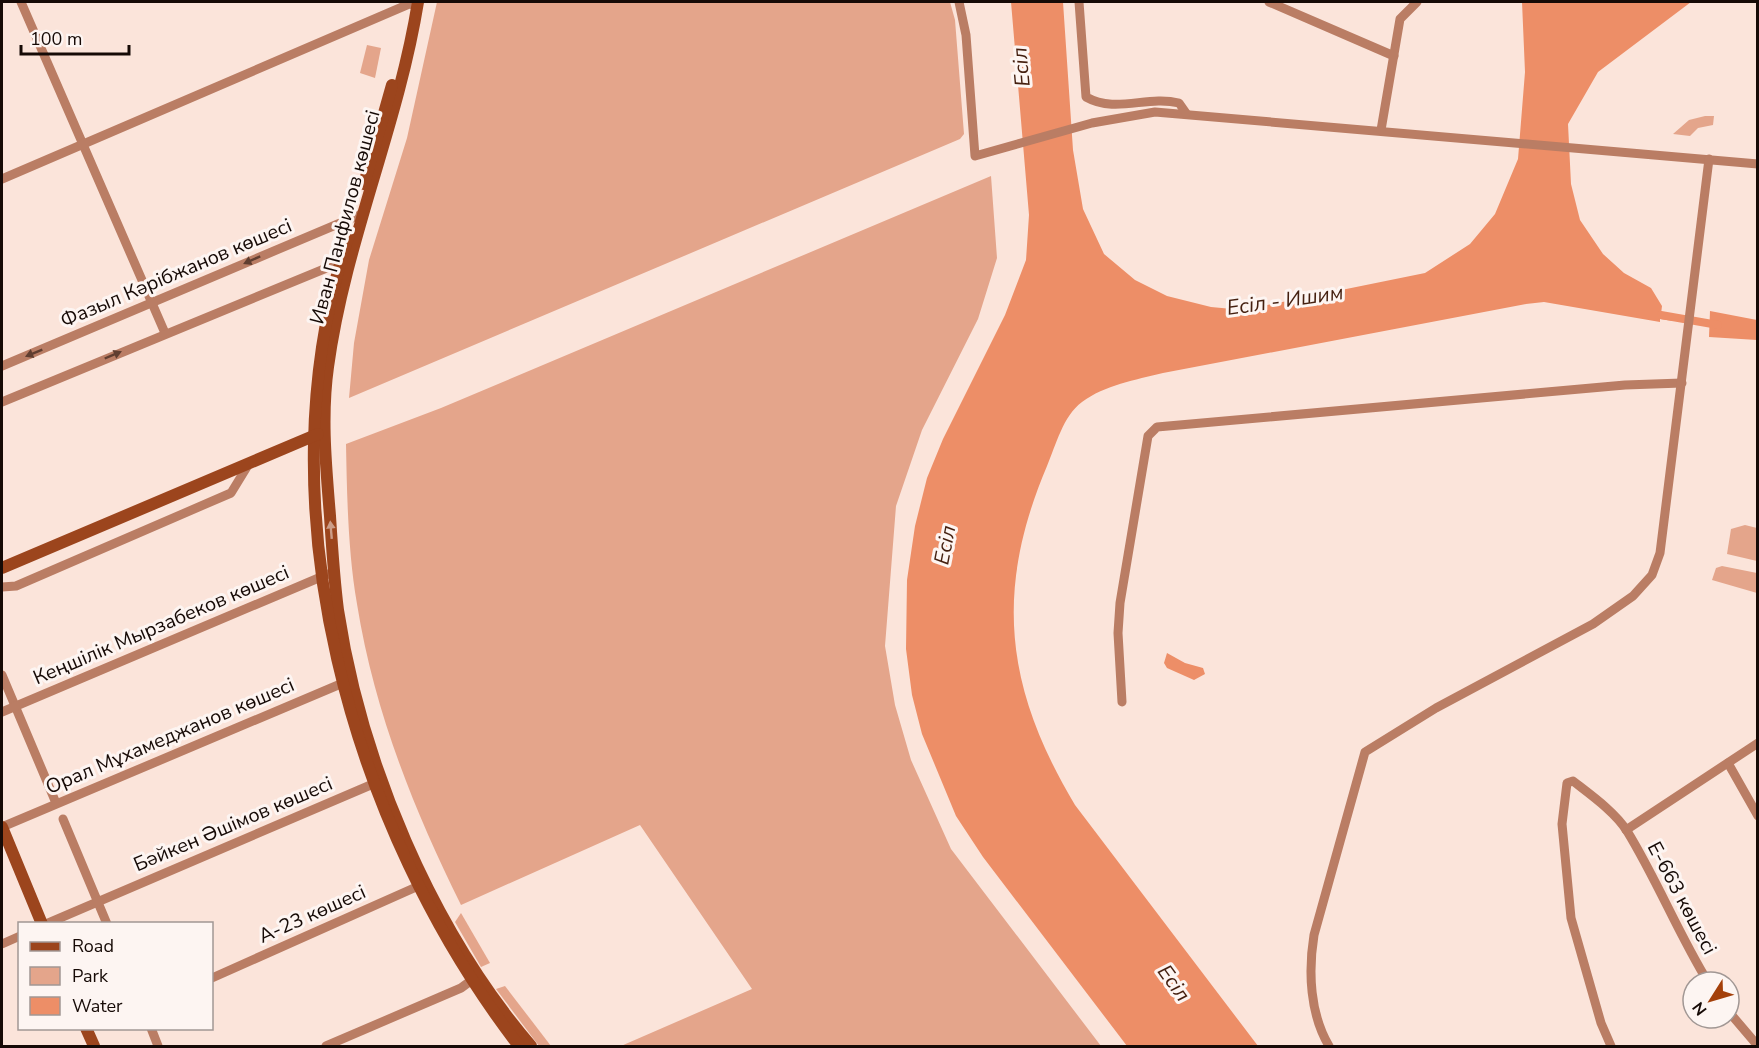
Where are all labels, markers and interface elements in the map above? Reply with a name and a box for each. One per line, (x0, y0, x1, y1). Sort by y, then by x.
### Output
scale bar (21, 18, 129, 56)
text: 100 m (30, 27, 82, 51)
water label: Есіл (1005, 46, 1037, 88)
street label: Иван Панфилов көшесі (303, 107, 387, 327)
street label: Фазыл Кәрібжанов көшесі (56, 212, 296, 334)
one-way arrow (243, 255, 261, 265)
water label: Есіл - Ишим (1225, 278, 1345, 322)
one-way arrow (25, 349, 43, 358)
one-way arrow (105, 350, 123, 360)
one-way arrow (326, 520, 336, 539)
water label: Есіл (928, 523, 962, 567)
street label: Кеңшілік Мырзабеков көшесі (29, 559, 293, 691)
street label: Орал Мұхамеджанов көшесі (41, 671, 299, 801)
street label: Бәйкен Әшімов көшесі (129, 770, 337, 878)
street label: Е-663 көшесі (1641, 837, 1723, 959)
street label: А-23 көшесі (254, 878, 370, 950)
legend (18, 922, 213, 1030)
text: Road (72, 934, 114, 958)
water label: Есіл (1151, 959, 1197, 1007)
text: Park (72, 964, 109, 988)
north arrow (1681, 970, 1741, 1030)
text: Water (72, 994, 123, 1018)
text: N (1687, 997, 1712, 1020)

